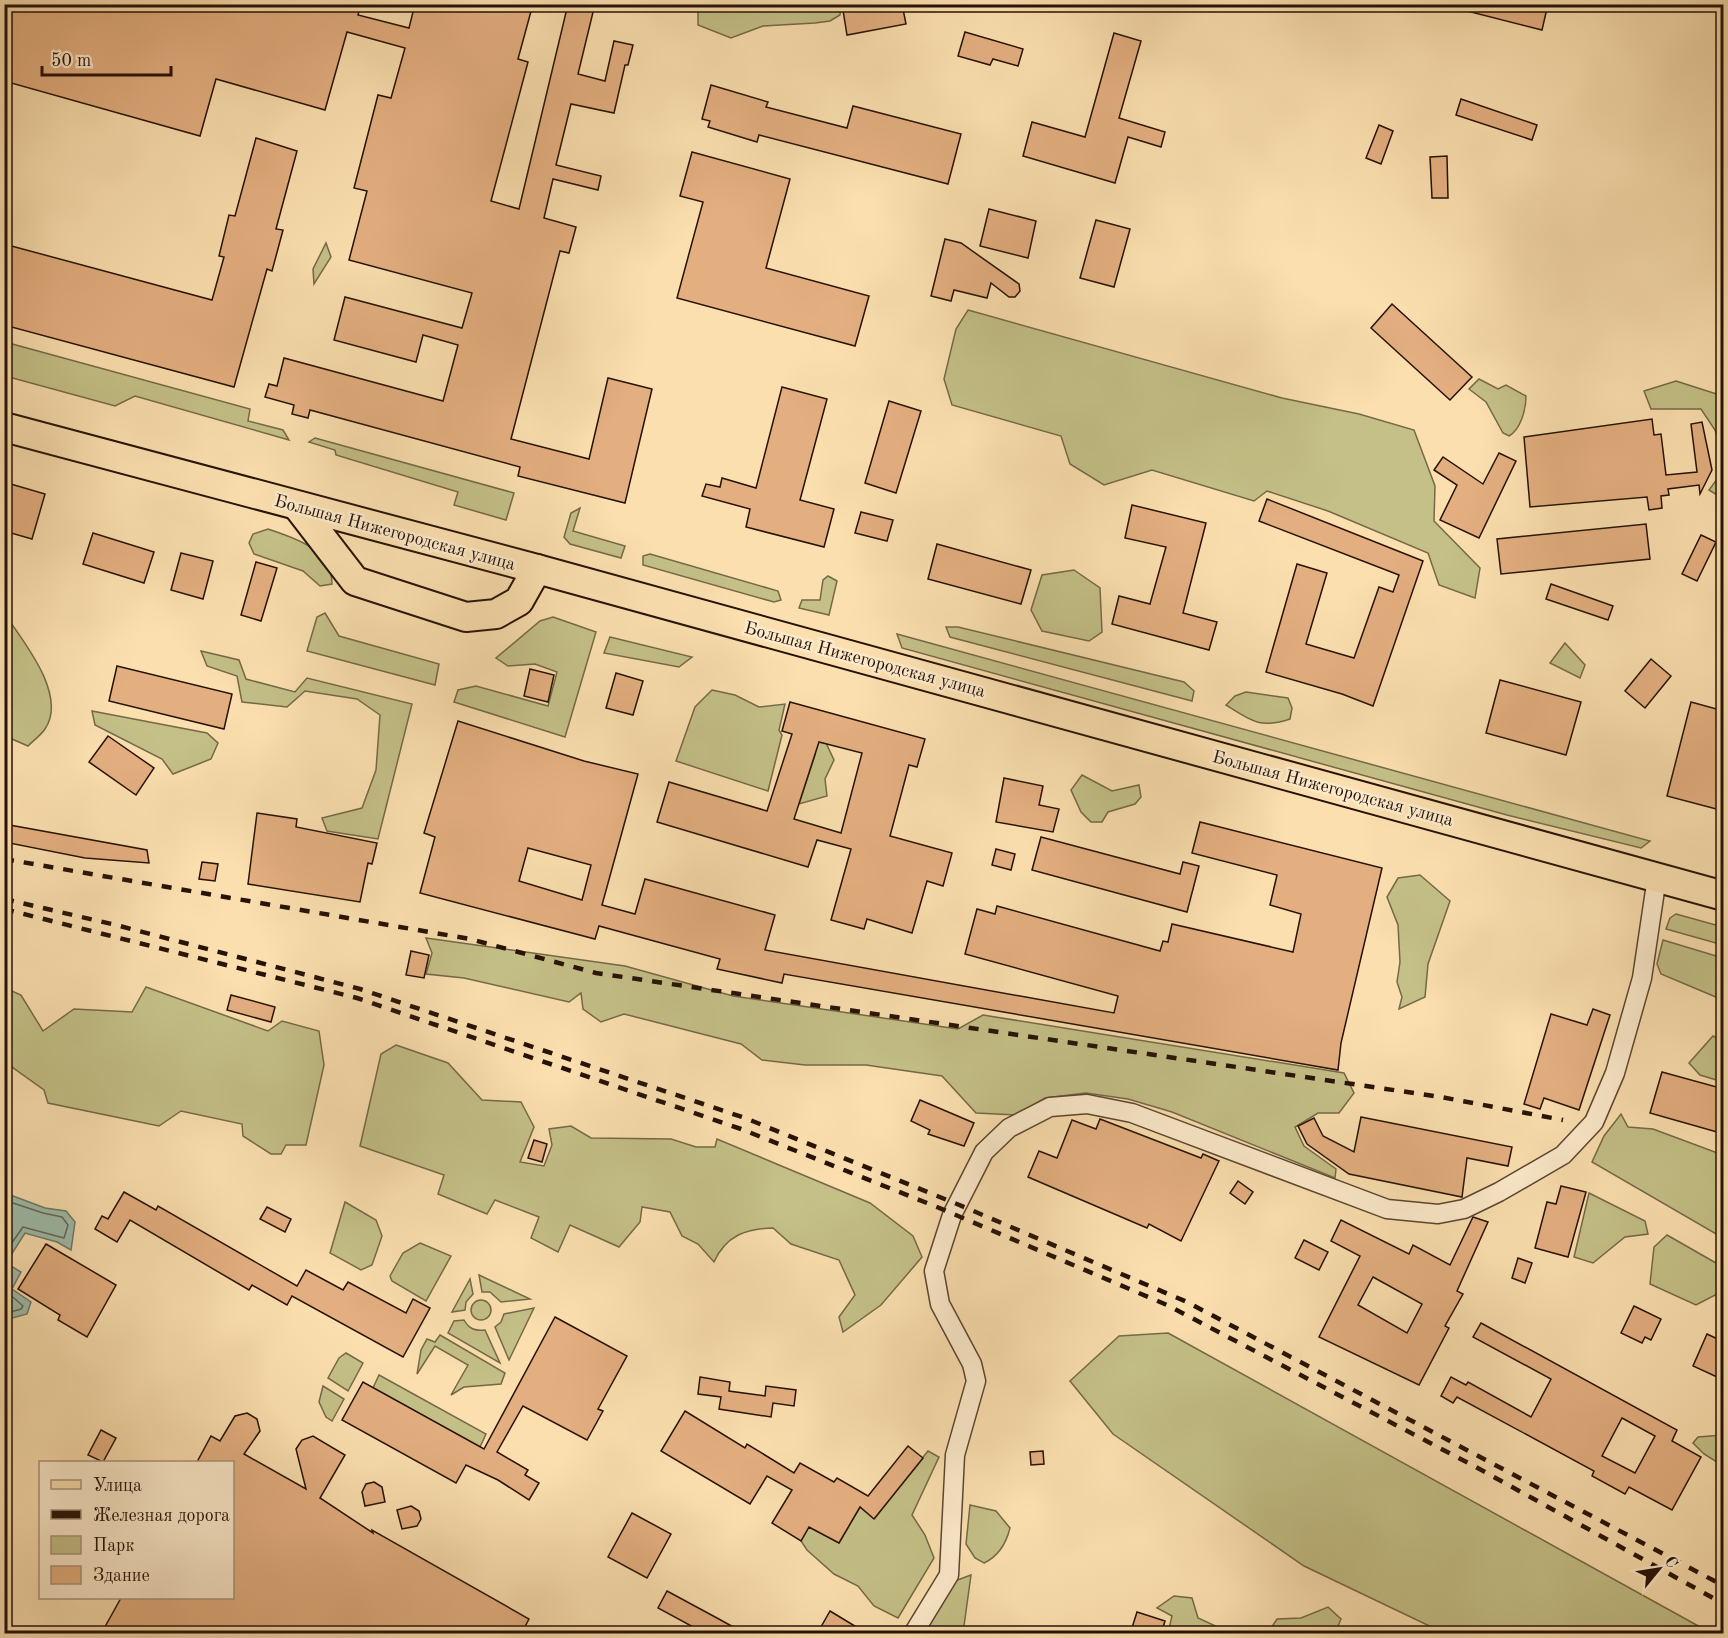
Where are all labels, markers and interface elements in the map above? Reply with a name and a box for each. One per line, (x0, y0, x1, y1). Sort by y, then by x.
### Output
scale bar (42, 39, 171, 77)
text: 50 m (51, 52, 91, 70)
street label: Большая Нижегородская улица (272, 492, 517, 574)
street label: Большая Нижегородская улица (742, 619, 987, 701)
street label: Большая Нижегородская улица (1210, 748, 1455, 830)
legend (39, 1461, 234, 1599)
text: Улица (93, 1477, 142, 1495)
text: Железная дорога (93, 1507, 230, 1525)
text: Парк (93, 1537, 134, 1555)
north arrow (1629, 1539, 1689, 1599)
text: С (1661, 1554, 1680, 1571)
text: Здание (93, 1567, 150, 1585)

